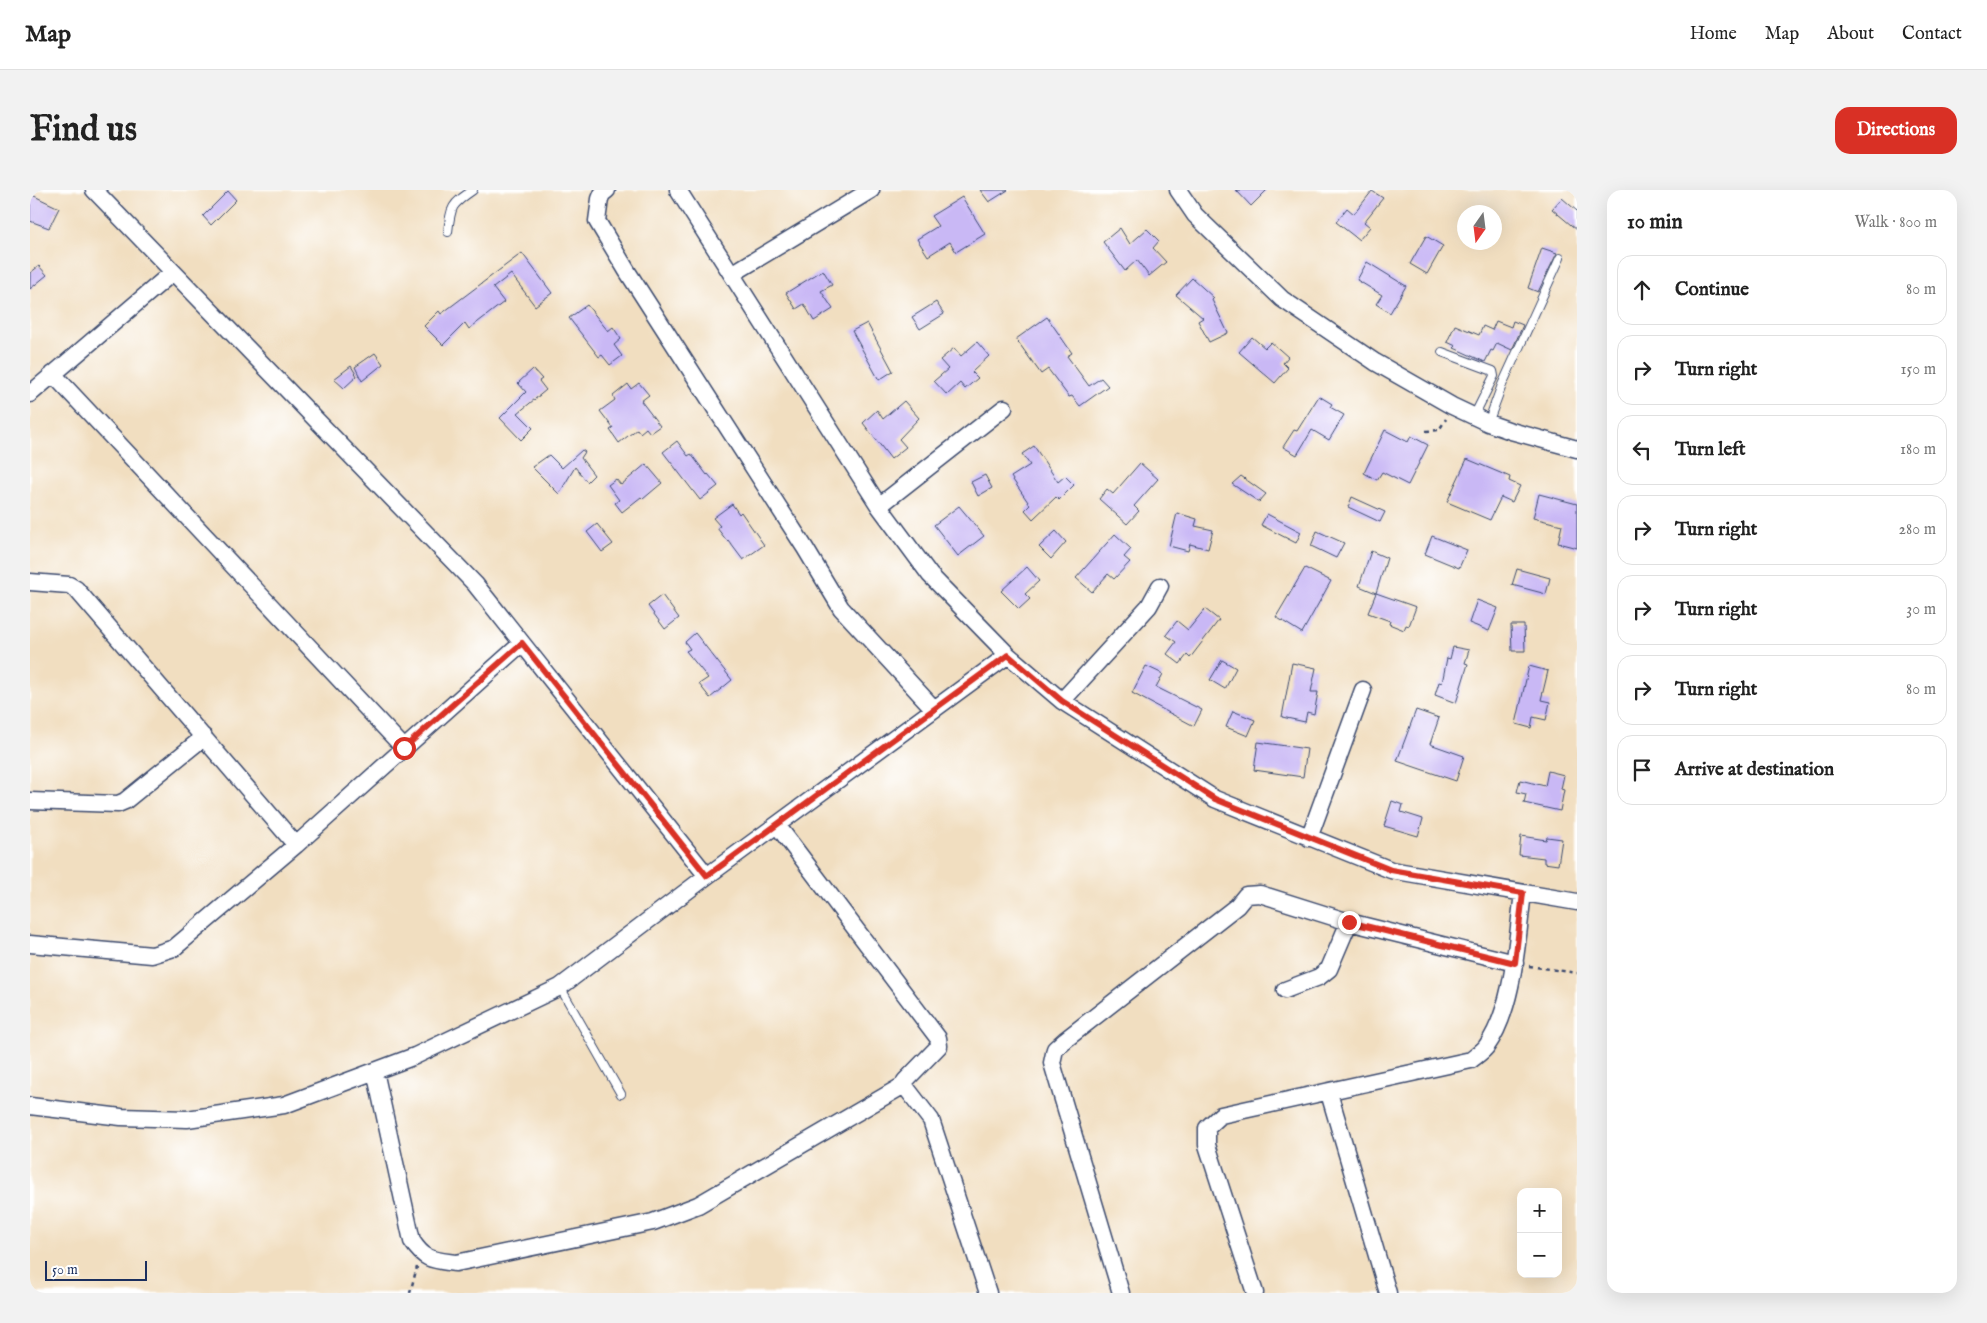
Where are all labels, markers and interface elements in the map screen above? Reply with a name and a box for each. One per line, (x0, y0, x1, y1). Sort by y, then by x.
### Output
text: Map (25, 19, 71, 50)
text: Home (1690, 23, 1737, 46)
text: Map (1765, 23, 1799, 46)
text: About (1827, 23, 1874, 46)
text: Contact (1902, 23, 1962, 46)
button: Directions (1835, 107, 1957, 154)
text: Find us (30, 108, 137, 153)
north arrow (1457, 205, 1502, 250)
text: 10 min (1627, 209, 1683, 236)
text: Walk · 800 m (1855, 213, 1937, 233)
icon: ahead (1628, 276, 1656, 304)
text: Continue (1675, 278, 1749, 302)
text: 80 m (1906, 280, 1936, 300)
icon: right (1628, 356, 1656, 384)
text: Turn right (1675, 358, 1757, 382)
text: 150 m (1901, 360, 1936, 380)
icon: left (1628, 436, 1656, 464)
text: Turn left (1675, 438, 1746, 462)
text: 180 m (1900, 440, 1936, 460)
icon: right (1628, 516, 1656, 544)
text: Turn right (1675, 518, 1757, 542)
text: 280 m (1899, 520, 1936, 540)
icon: right (1628, 596, 1656, 624)
text: Turn right (1675, 598, 1757, 622)
text: 30 m (1906, 600, 1936, 620)
icon: right (1628, 676, 1656, 704)
text: Turn right (1675, 678, 1757, 702)
text: 80 m (1906, 680, 1936, 700)
route start (393, 737, 416, 760)
icon: arrive (1628, 756, 1656, 784)
text: Arrive at destination (1675, 758, 1834, 782)
route end (1338, 911, 1361, 934)
map controls (1517, 1188, 1562, 1278)
button: + (1517, 1188, 1562, 1233)
button: − (1517, 1233, 1562, 1278)
scale bar (45, 1258, 148, 1281)
text: 50 m (52, 1261, 78, 1279)

